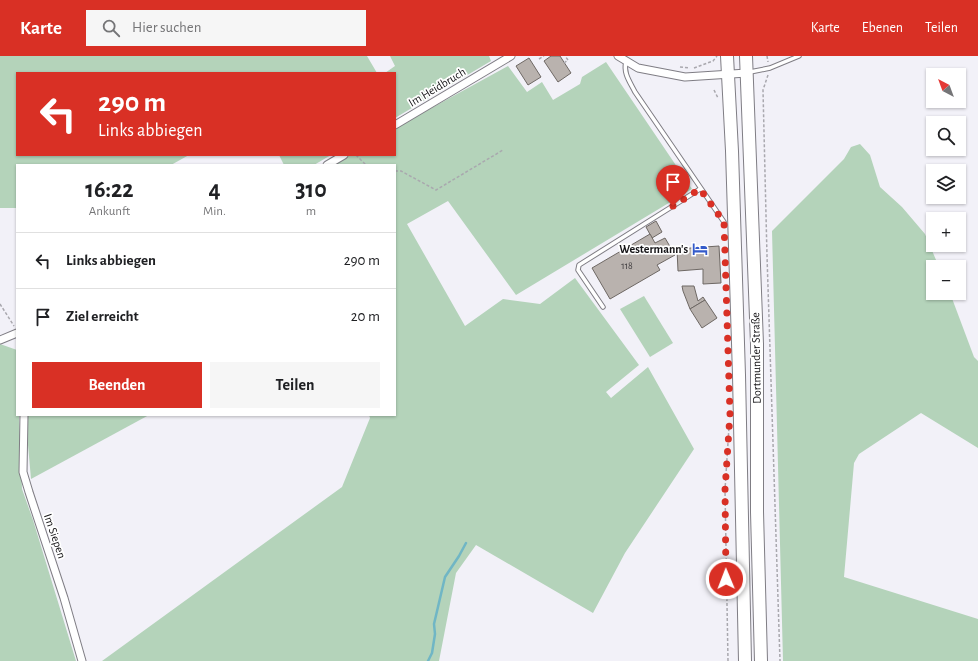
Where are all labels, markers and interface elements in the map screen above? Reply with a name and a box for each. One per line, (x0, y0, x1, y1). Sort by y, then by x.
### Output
search box (86, 10, 366, 46)
icon: search (100, 17, 122, 39)
text: Karte (20, 19, 62, 38)
text: Hier suchen (132, 20, 201, 35)
text: Karte (811, 21, 840, 35)
text: Ebenen (862, 21, 903, 35)
text: Teilen (925, 21, 958, 35)
street label: Im Heidbruch (406, 65, 468, 109)
north arrow (926, 68, 966, 108)
map controls (926, 68, 966, 300)
icon: left (32, 88, 84, 140)
text: 290 m (98, 89, 166, 117)
button: search (926, 116, 966, 156)
text: Links abbiegen (98, 122, 203, 140)
button: layers (926, 164, 966, 204)
pin (656, 165, 690, 206)
icon: arrive (662, 171, 684, 193)
text: 16:22 (85, 178, 134, 202)
text: 4 (208, 178, 220, 202)
text: 310 (295, 178, 327, 202)
text: Ankunft (89, 205, 130, 218)
text: Min. (203, 205, 226, 218)
text: m (306, 205, 316, 218)
button: + (926, 212, 966, 252)
hotel icon: Westermann's (691, 240, 709, 258)
place label: Westermann's (619, 243, 688, 255)
icon: left (32, 250, 54, 272)
text: Links abbiegen (66, 253, 156, 268)
text: 290 m (344, 253, 380, 268)
button: − (926, 260, 966, 300)
house number: 118 (621, 261, 633, 271)
icon: arrive (32, 306, 54, 328)
text: Ziel erreicht (66, 309, 139, 324)
text: 20 m (351, 309, 380, 324)
street label: Dortmunder Straße (749, 312, 763, 404)
button: Beenden (32, 362, 202, 408)
button: Teilen (210, 362, 380, 408)
street label: Im Siepen (42, 512, 68, 560)
position arrow (705, 558, 747, 600)

